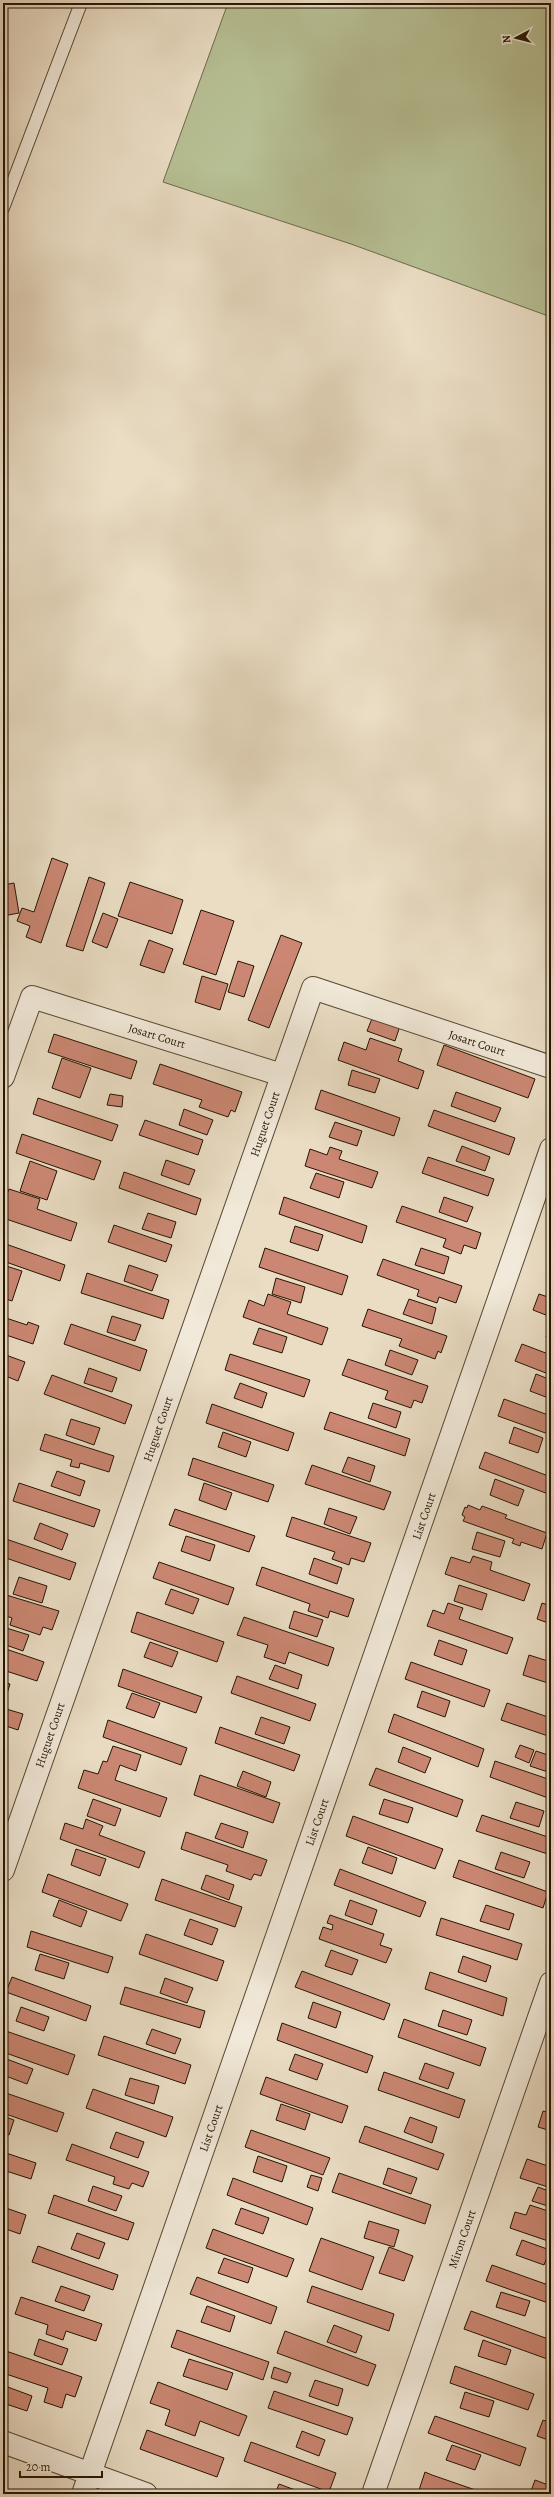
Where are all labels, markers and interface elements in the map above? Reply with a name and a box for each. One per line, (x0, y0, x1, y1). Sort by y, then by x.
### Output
north arrow (496, 18, 536, 58)
text: N (499, 34, 515, 44)
street label: Josart Court (126, 1020, 188, 1052)
street label: Josart Court (446, 1026, 508, 1060)
street label: Huguet Court (246, 1089, 284, 1159)
street label: Huguet Court (139, 1394, 177, 1464)
street label: List Court (408, 1490, 440, 1542)
street label: Huguet Court (31, 1700, 69, 1770)
street label: List Court (301, 1796, 333, 1848)
street label: List Court (195, 2102, 227, 2154)
street label: Miron Court (444, 2207, 480, 2271)
scale bar (20, 2453, 102, 2479)
text: 20 m (26, 2459, 50, 2475)

